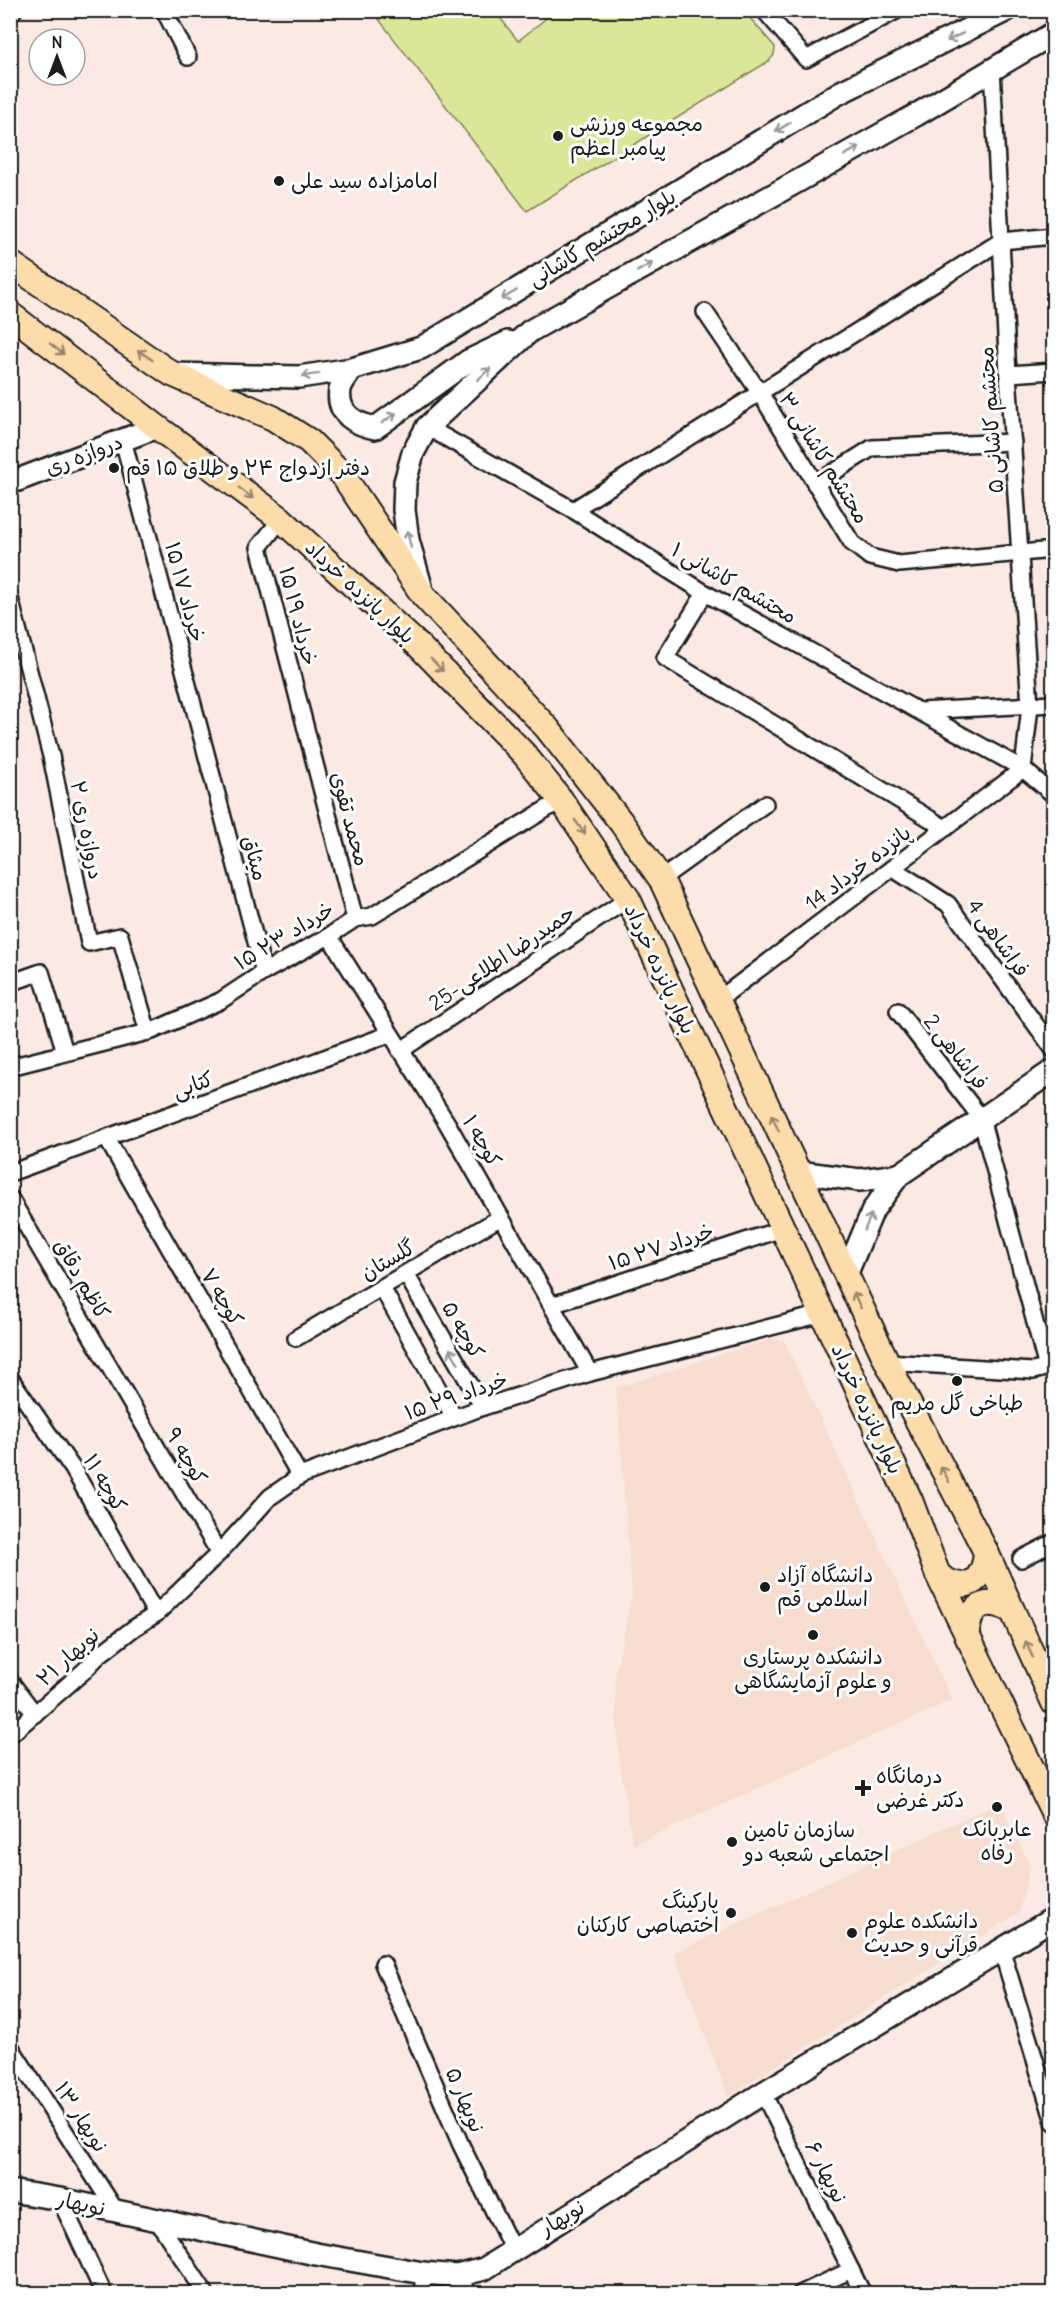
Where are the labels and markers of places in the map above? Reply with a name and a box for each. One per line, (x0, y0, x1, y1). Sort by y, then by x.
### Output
place label: مجموعه ورزشی پیامبر اعظم (570, 110, 703, 164)
marker: مجموعه ورزشی پیامبر اعظم (551, 129, 565, 143)
place label: امامزاده سید علی (291, 167, 438, 195)
marker: امامزاده سید علی (272, 174, 286, 188)
place label: دفتر ازدواج ۲۴ و طلاق ۱۵ قم (126, 454, 370, 484)
marker: دفتر ازدواج ۲۴ و طلاق ۱۵ قم (107, 461, 121, 475)
marker: طباخی گل مریم (950, 1374, 964, 1388)
place label: طباخی گل مریم (891, 1389, 1023, 1419)
place label: دانشگاه آزاد اسلامی قم (777, 1561, 873, 1615)
marker: دانشگاه آزاد اسلامی قم (758, 1580, 772, 1594)
marker: دانشکده پرستاری و علوم آزمایشگاهی (806, 1628, 820, 1642)
place label: دانشکده پرستاری و علوم آزمایشگاهی (734, 1643, 892, 1697)
place label: درمانگاه دکتر غرضی (876, 1762, 964, 1814)
marker: درمانگاه دکتر غرضی (854, 1779, 872, 1797)
marker: عابربانک رفاه (990, 1800, 1004, 1814)
place label: عابربانک رفاه (962, 1815, 1032, 1866)
place label: سازمان تامین اجتماعی شعبه دو (742, 1816, 889, 1868)
marker: سازمان تامین اجتماعی شعبه دو (725, 1835, 739, 1849)
place label: پارکینگ اختصاصی کارکنان (577, 1887, 719, 1939)
marker: پارکینگ اختصاصی کارکنان (724, 1906, 738, 1920)
place label: دانشکده علوم قرآنی و حدیث (864, 1907, 978, 1959)
marker: دانشکده علوم قرآنی و حدیث (845, 1926, 859, 1940)

